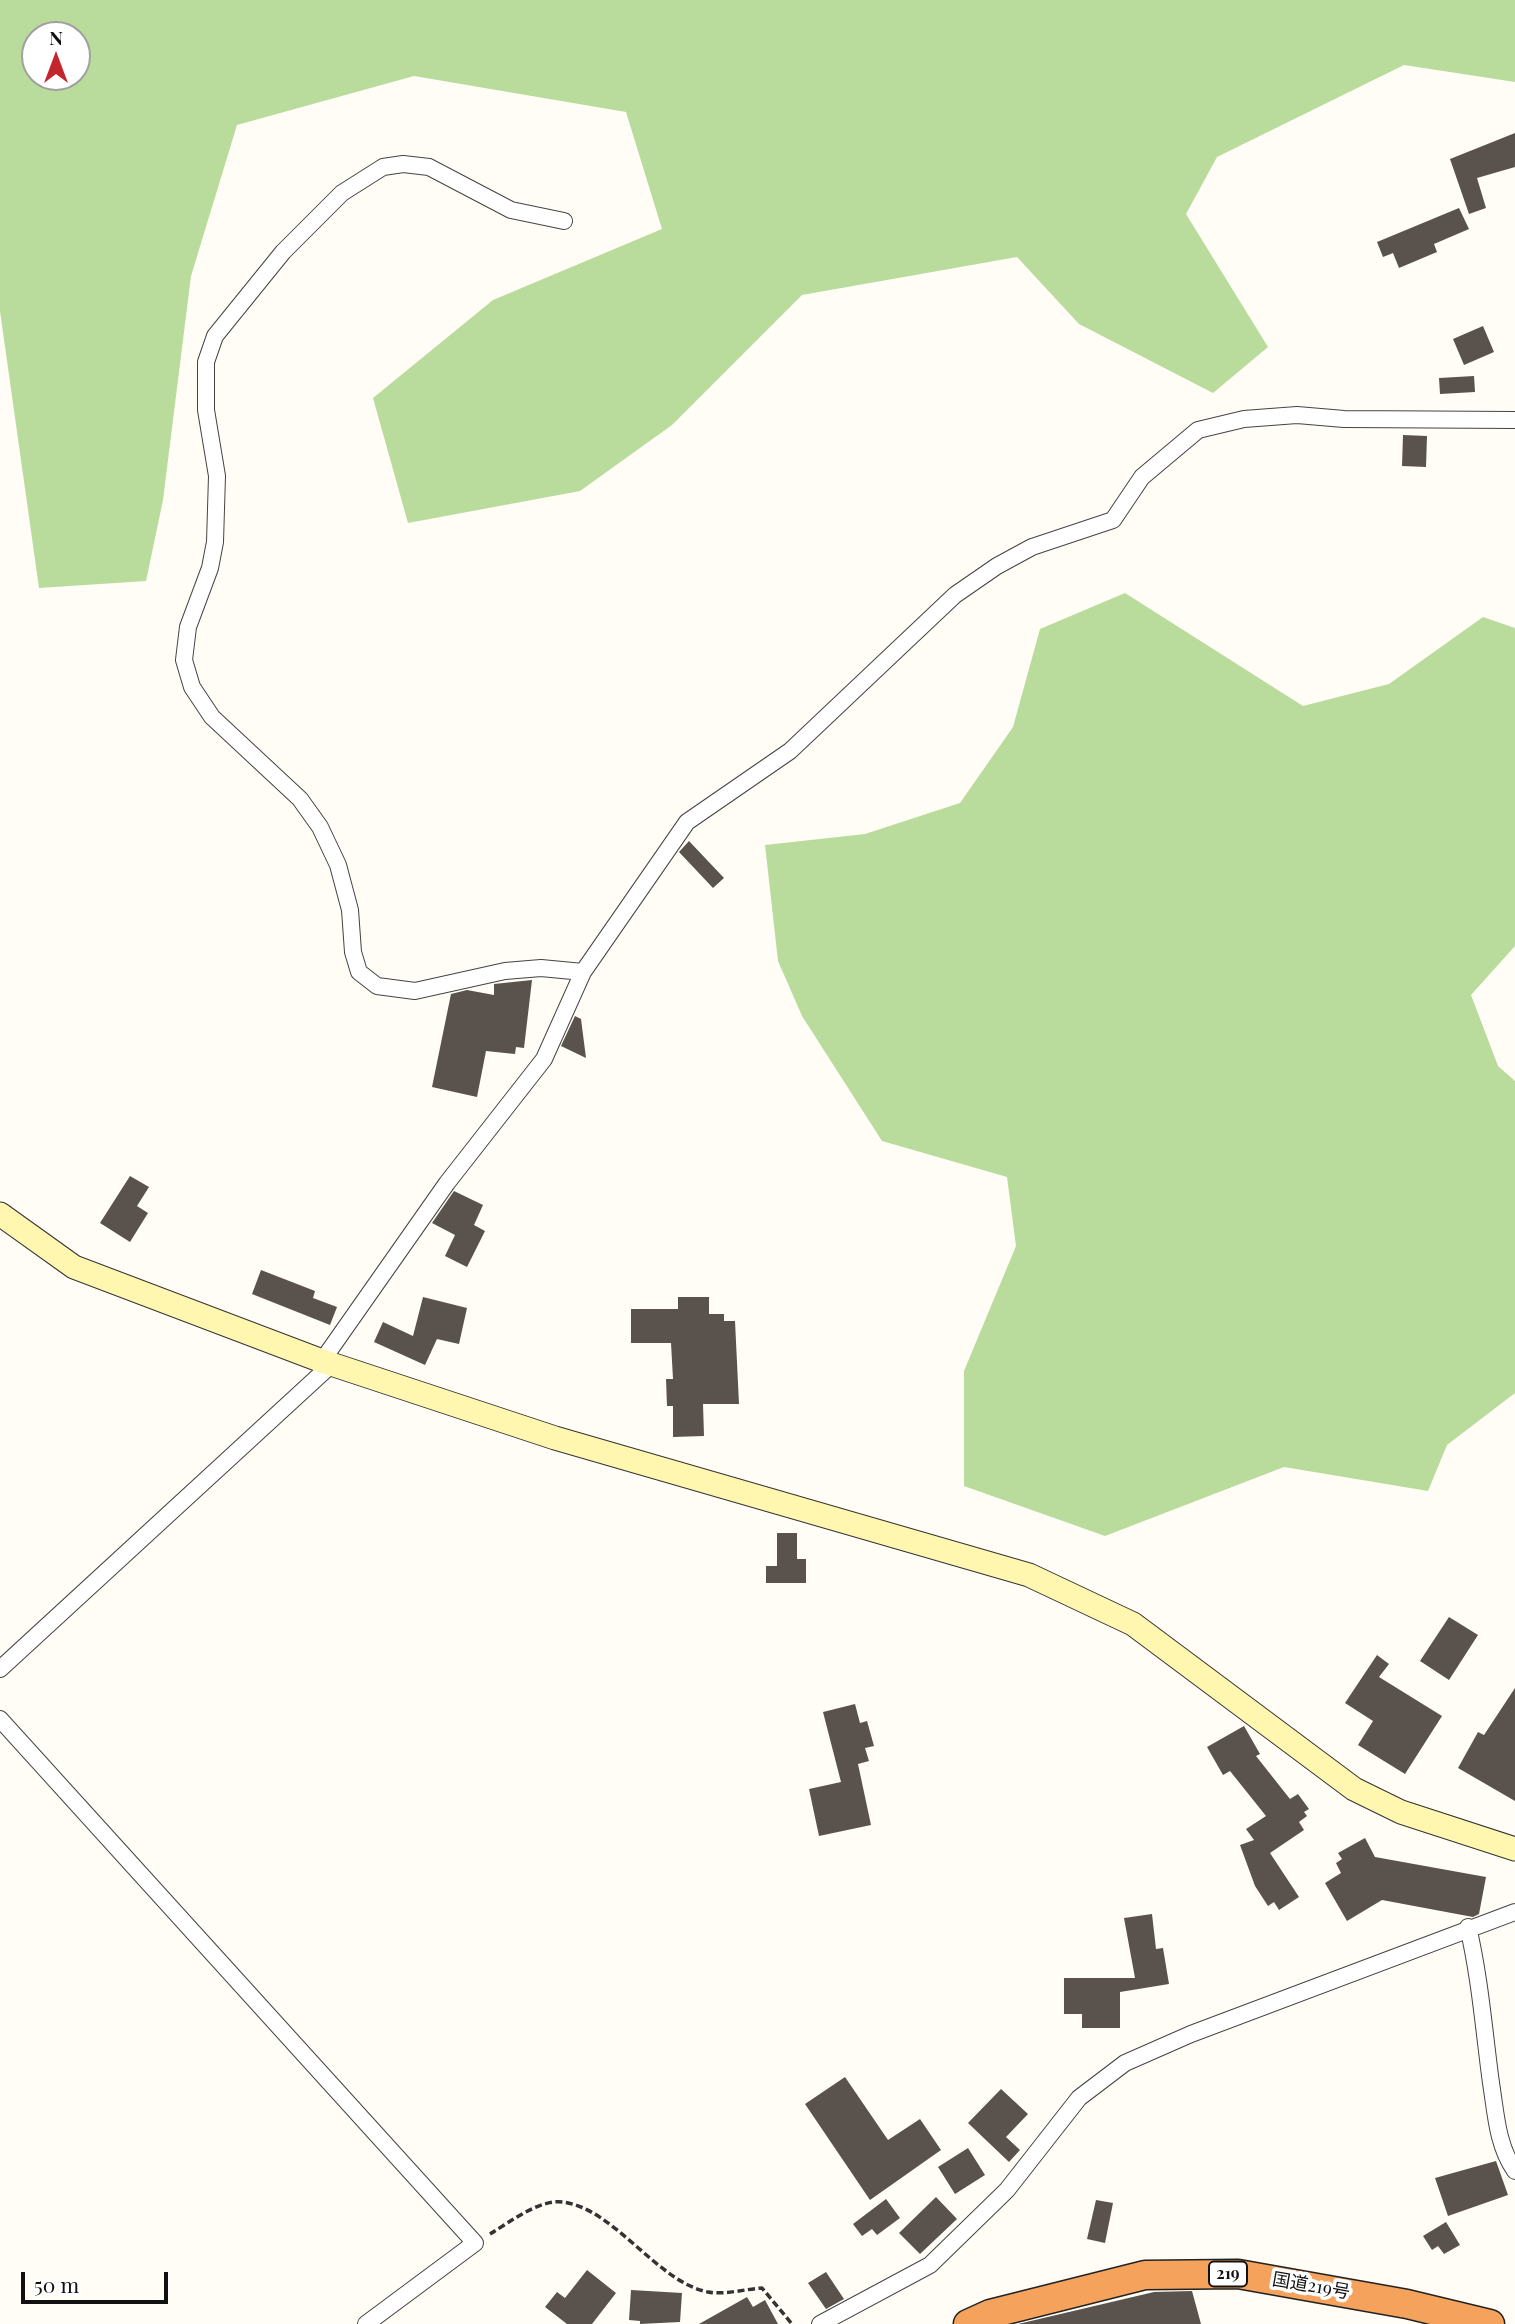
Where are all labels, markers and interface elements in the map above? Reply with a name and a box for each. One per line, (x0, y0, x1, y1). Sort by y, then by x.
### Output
north arrow (21, 21, 91, 91)
text: N (49, 24, 63, 50)
scale bar (24, 2258, 172, 2302)
road number: 219 (1209, 2262, 1247, 2286)
street label: 国道219号 (1270, 2269, 1352, 2303)
text: 50 m (34, 2270, 79, 2298)

